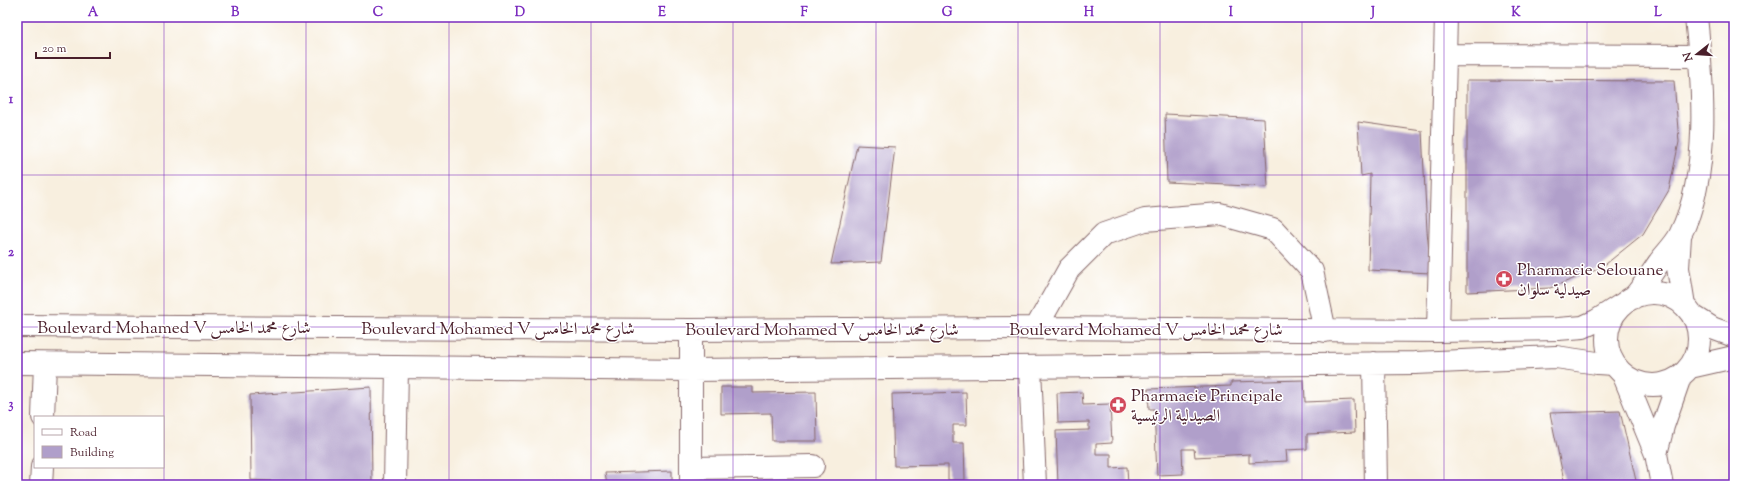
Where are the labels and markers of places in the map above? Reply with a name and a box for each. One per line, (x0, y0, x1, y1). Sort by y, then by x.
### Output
place label: Pharmacie Selouane صيدلية سلوان (1517, 259, 1664, 303)
pharmacy icon: Pharmacie Selouane صيدلية سلوان (1494, 269, 1514, 289)
place label: Pharmacie Principale الصيدلية الرئيسية (1131, 385, 1283, 429)
pharmacy icon: Pharmacie Principale الصيدلية الرئيسية (1108, 395, 1128, 415)

